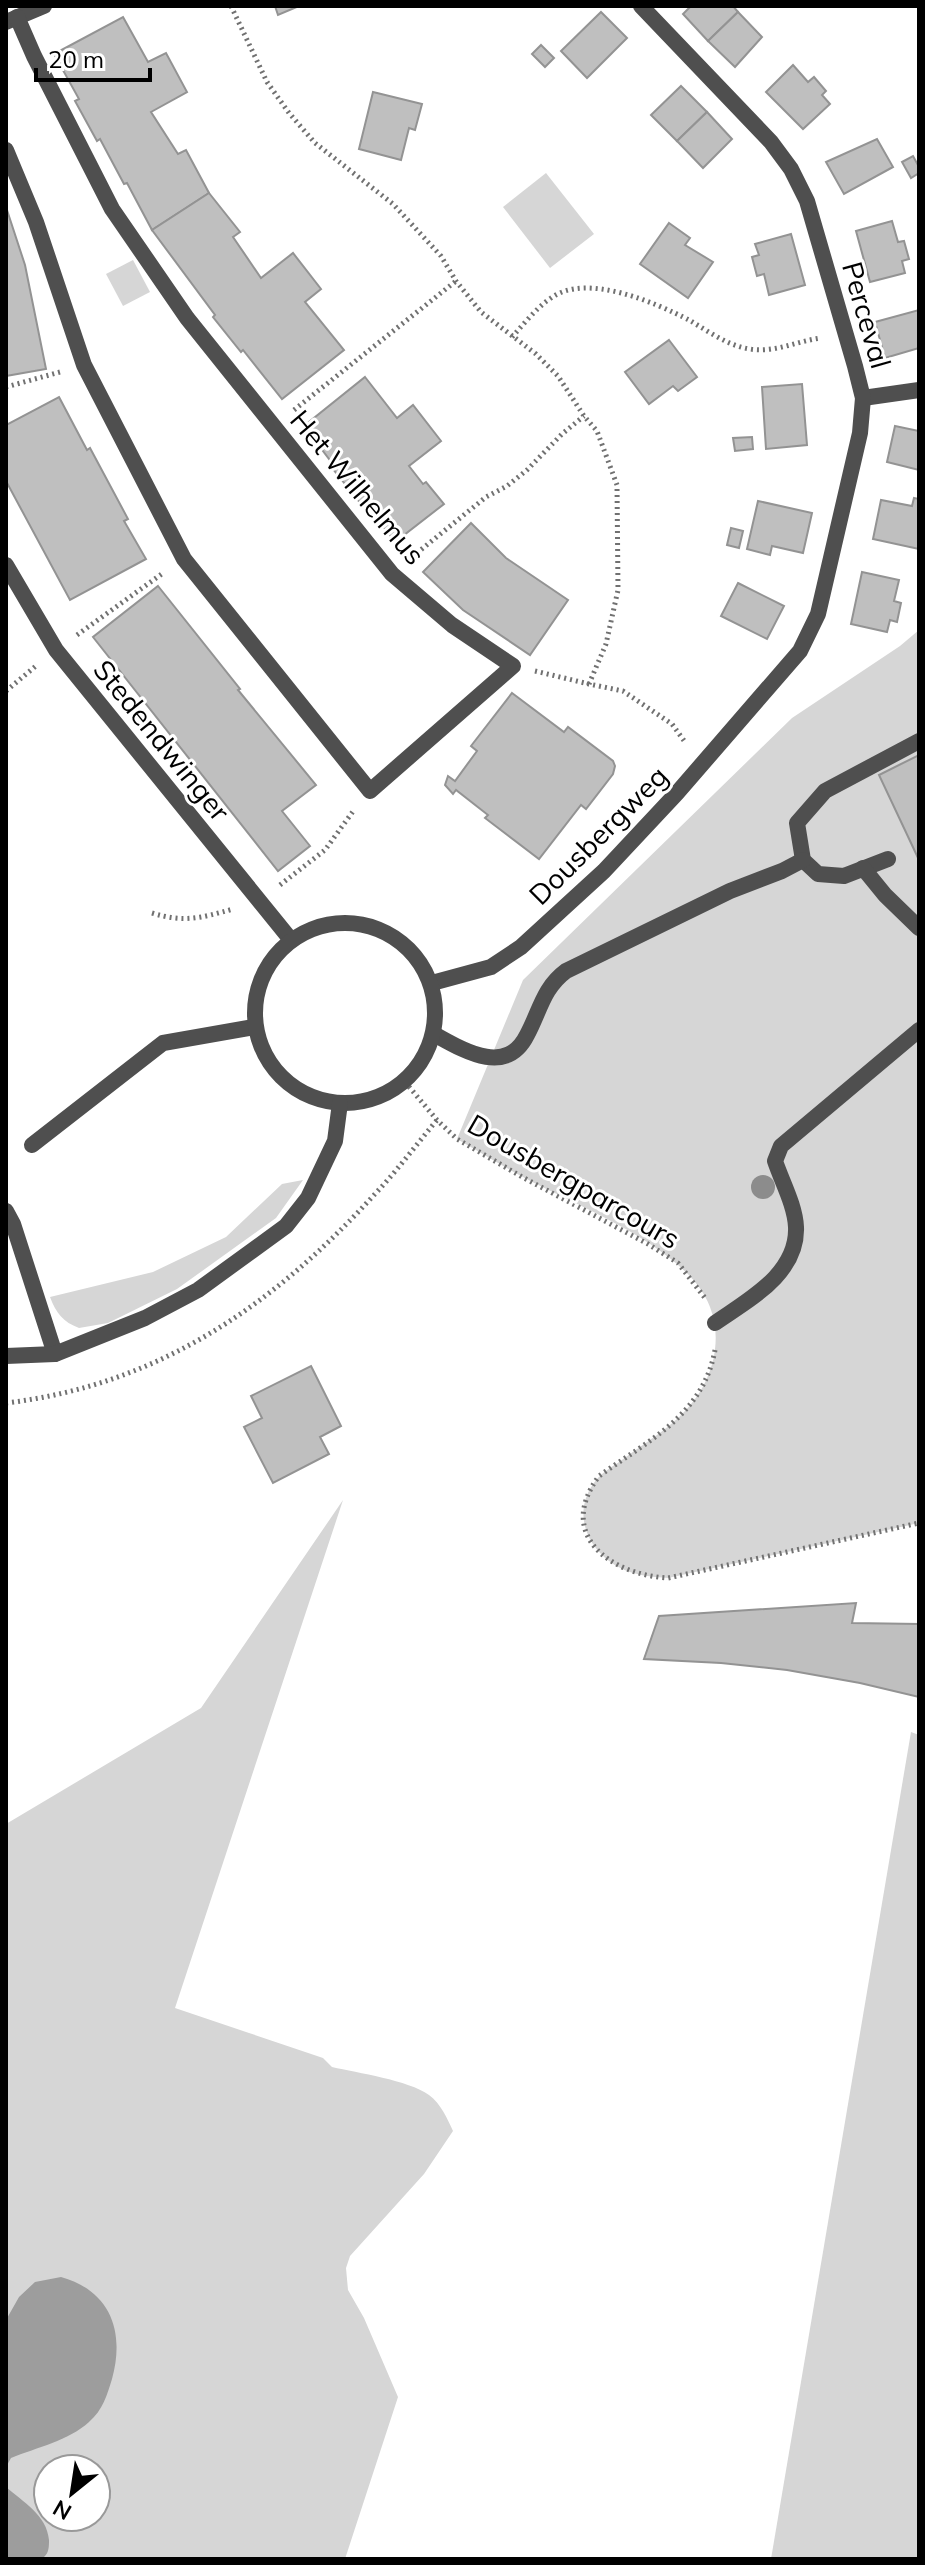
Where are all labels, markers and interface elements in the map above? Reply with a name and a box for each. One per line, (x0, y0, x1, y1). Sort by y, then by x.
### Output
scale bar (36, 32, 150, 82)
text: 20 m (48, 44, 104, 74)
street label: Perceval (835, 258, 899, 372)
street label: Het Wilhelmus (283, 403, 433, 571)
street label: Stedendwinger (86, 652, 238, 828)
street label: Dousbergweg (521, 758, 675, 912)
street label: Dousbergparcours (462, 1106, 686, 1256)
north arrow (32, 2453, 112, 2533)
text: N (48, 2494, 76, 2527)

